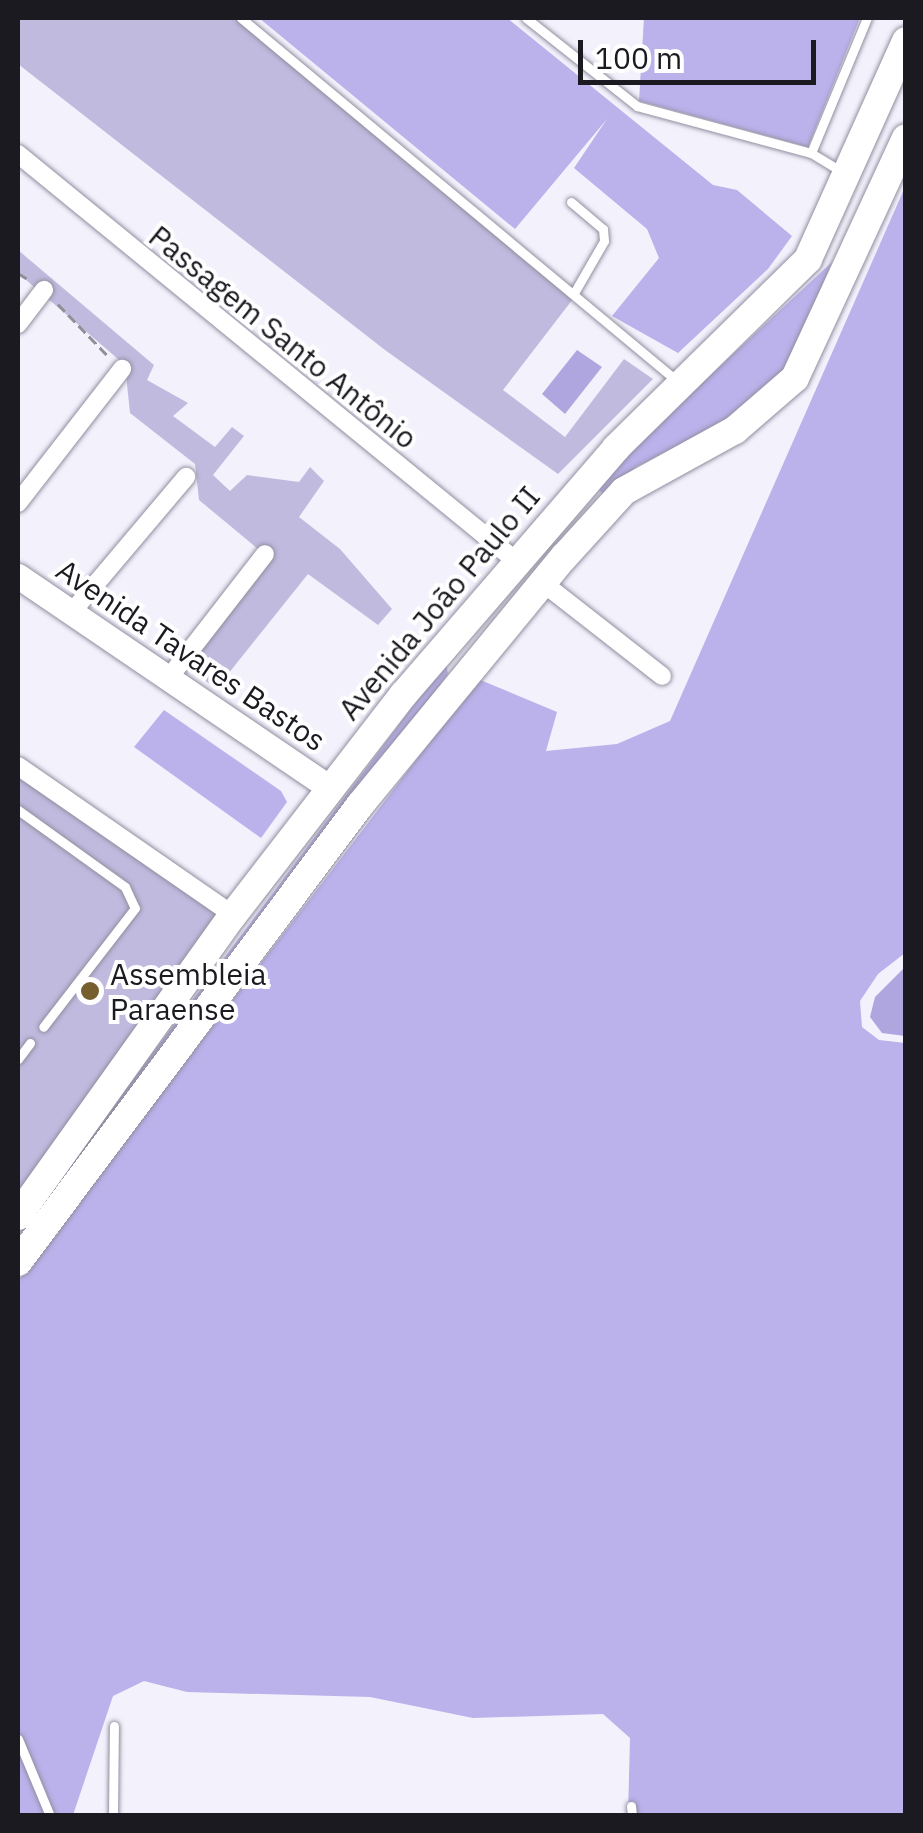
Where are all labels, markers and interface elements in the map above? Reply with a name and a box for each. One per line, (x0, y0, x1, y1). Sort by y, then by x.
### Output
scale bar (583, 20, 820, 82)
text: 100 m (595, 38, 682, 77)
street label: Passagem Santo Antônio (142, 218, 424, 456)
street label: Avenida João Paulo II (331, 479, 547, 727)
street label: Avenida Tavares Bastos (50, 551, 332, 759)
place label: Assembleia Paraense (110, 956, 266, 1026)
marker: Assembleia Paraense (79, 980, 101, 1002)

